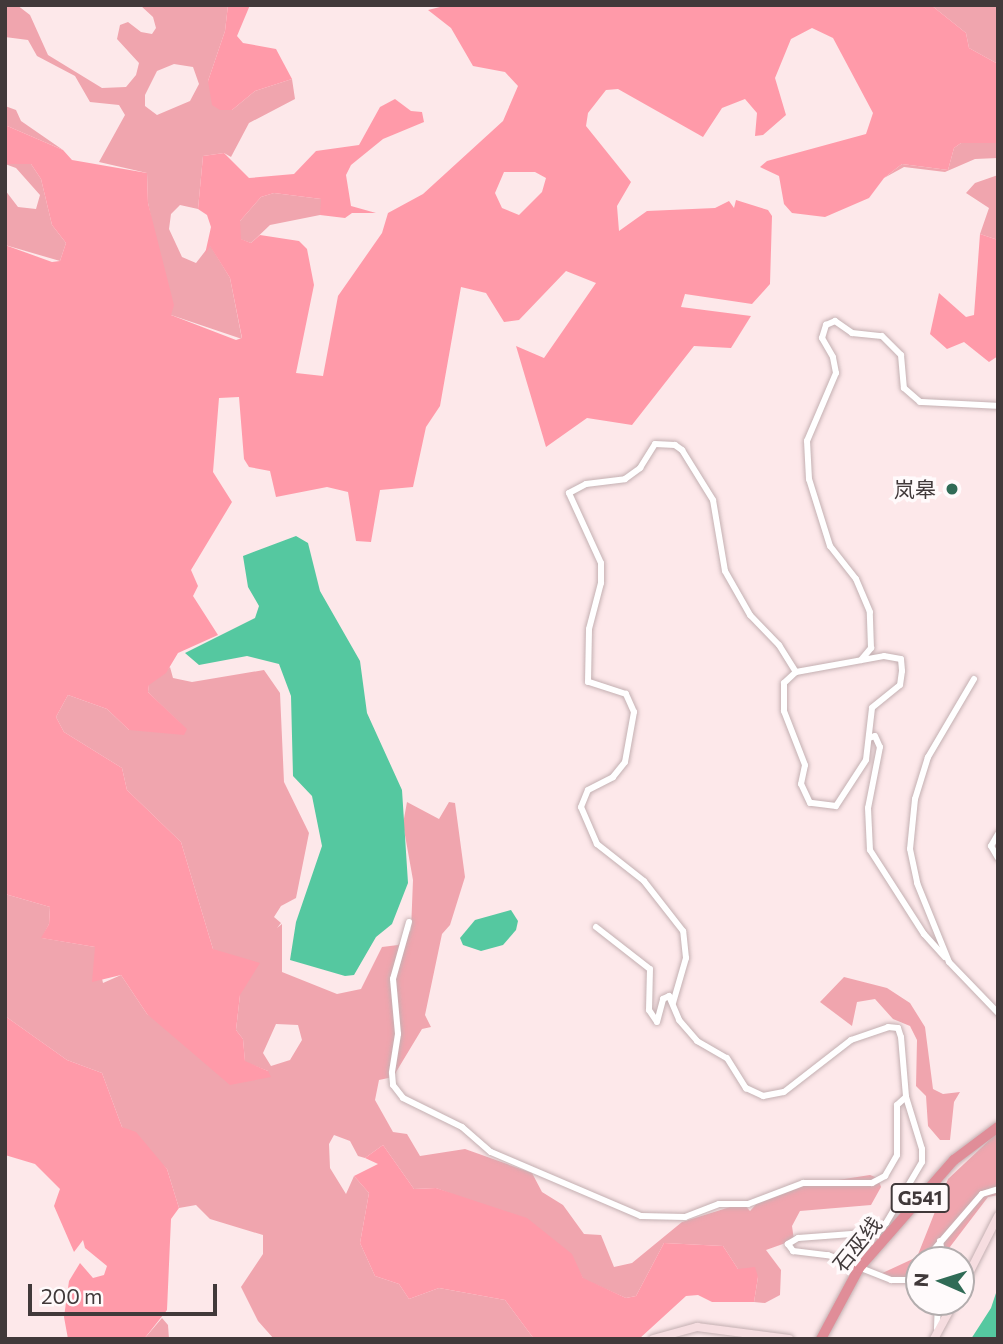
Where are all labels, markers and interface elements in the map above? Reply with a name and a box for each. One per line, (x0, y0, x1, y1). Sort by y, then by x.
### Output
place label: 岚皋 (894, 476, 936, 502)
marker: 岚皋 (942, 479, 962, 499)
road number: G541 (890, 1182, 950, 1214)
street label: 石巫线 (827, 1212, 887, 1276)
north arrow (905, 1246, 975, 1316)
scale bar (32, 1270, 220, 1314)
text: N (909, 1272, 932, 1288)
text: 200 m (41, 1283, 102, 1308)

